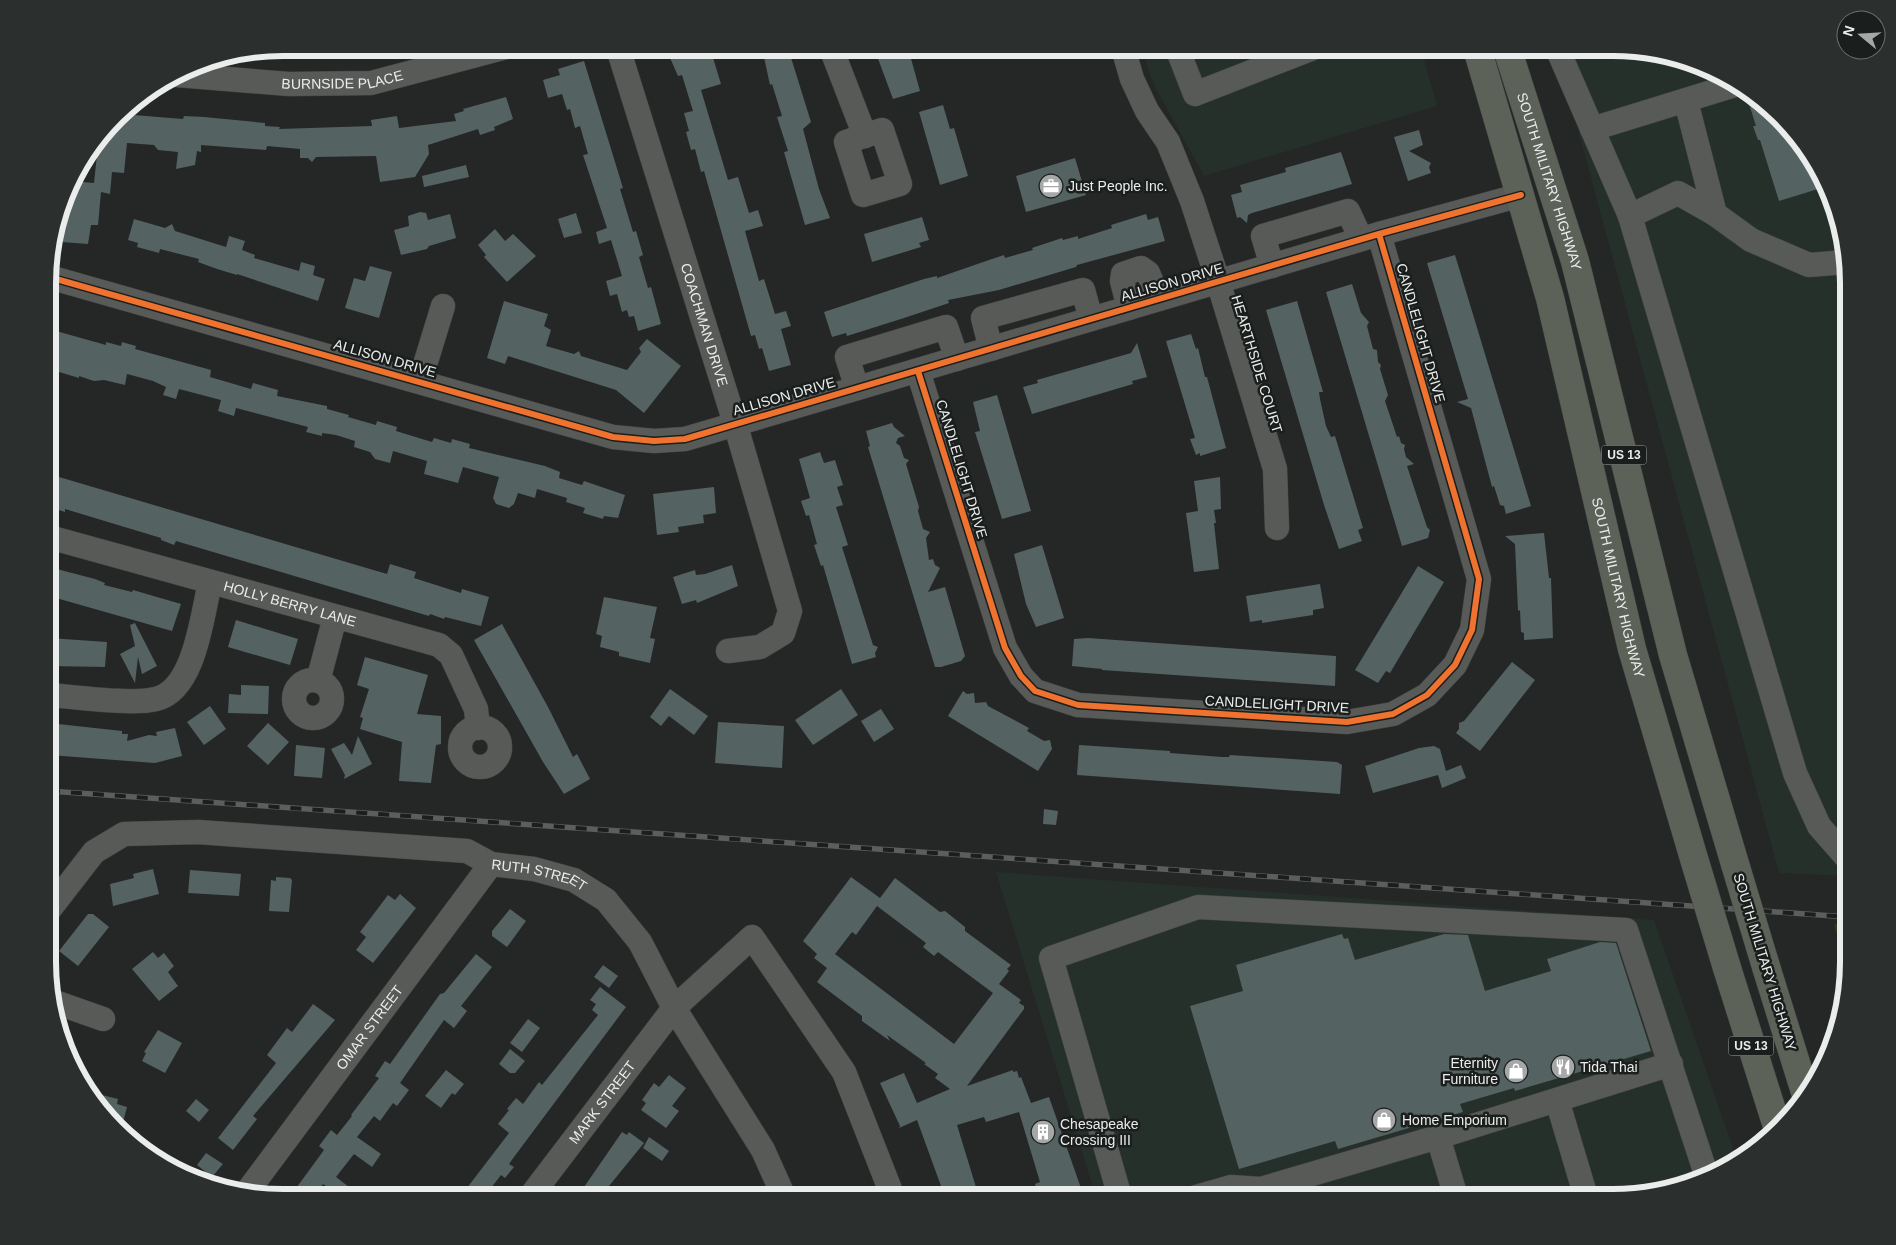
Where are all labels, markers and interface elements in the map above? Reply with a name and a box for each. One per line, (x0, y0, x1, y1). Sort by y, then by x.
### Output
north arrow (1836, 10, 1886, 60)
text: N (1839, 24, 1858, 38)
street label: BURNSIDE PLACE (281, 67, 405, 92)
street label: SOUTH MILITARY HIGHWAY (1514, 91, 1585, 272)
office icon: Just People Inc. (1038, 173, 1064, 199)
place label: Just People Inc. (1068, 178, 1168, 194)
street label: ALLISON DRIVE (1119, 260, 1225, 304)
street label: COACHMAN DRIVE (678, 261, 731, 389)
street label: CANDLELIGHT DRIVE (1393, 261, 1449, 405)
street label: HEARTHSIDE COURT (1228, 293, 1286, 435)
street label: ALLISON DRIVE (332, 336, 438, 380)
street label: ALLISON DRIVE (731, 374, 837, 418)
street label: CANDLELIGHT DRIVE (933, 398, 991, 540)
road number: US 13 (1602, 446, 1646, 464)
street label: SOUTH MILITARY HIGHWAY (1589, 496, 1648, 680)
street label: HOLLY BERRY LANE (222, 578, 358, 630)
street label: CANDLELIGHT DRIVE (1204, 692, 1350, 716)
street label: RUTH STREET (491, 856, 590, 894)
street label: SOUTH MILITARY HIGHWAY (1730, 871, 1800, 1053)
street label: OMAR STREET (333, 982, 406, 1073)
road number: US 13 (1728, 1036, 1774, 1056)
restaurant icon: Tida Thai (1550, 1054, 1576, 1080)
place label: Eternity Furniture (1442, 1055, 1498, 1087)
street label: MARK STREET (566, 1058, 639, 1147)
shop icon: Eternity Furniture (1503, 1058, 1529, 1084)
place label: Tida Thai (1580, 1059, 1638, 1075)
shop icon: Home Emporium (1371, 1107, 1397, 1133)
place label: Home Emporium (1402, 1112, 1507, 1128)
place label: Chesapeake Crossing III (1060, 1116, 1139, 1148)
building icon: Chesapeake Crossing III (1030, 1119, 1056, 1145)

